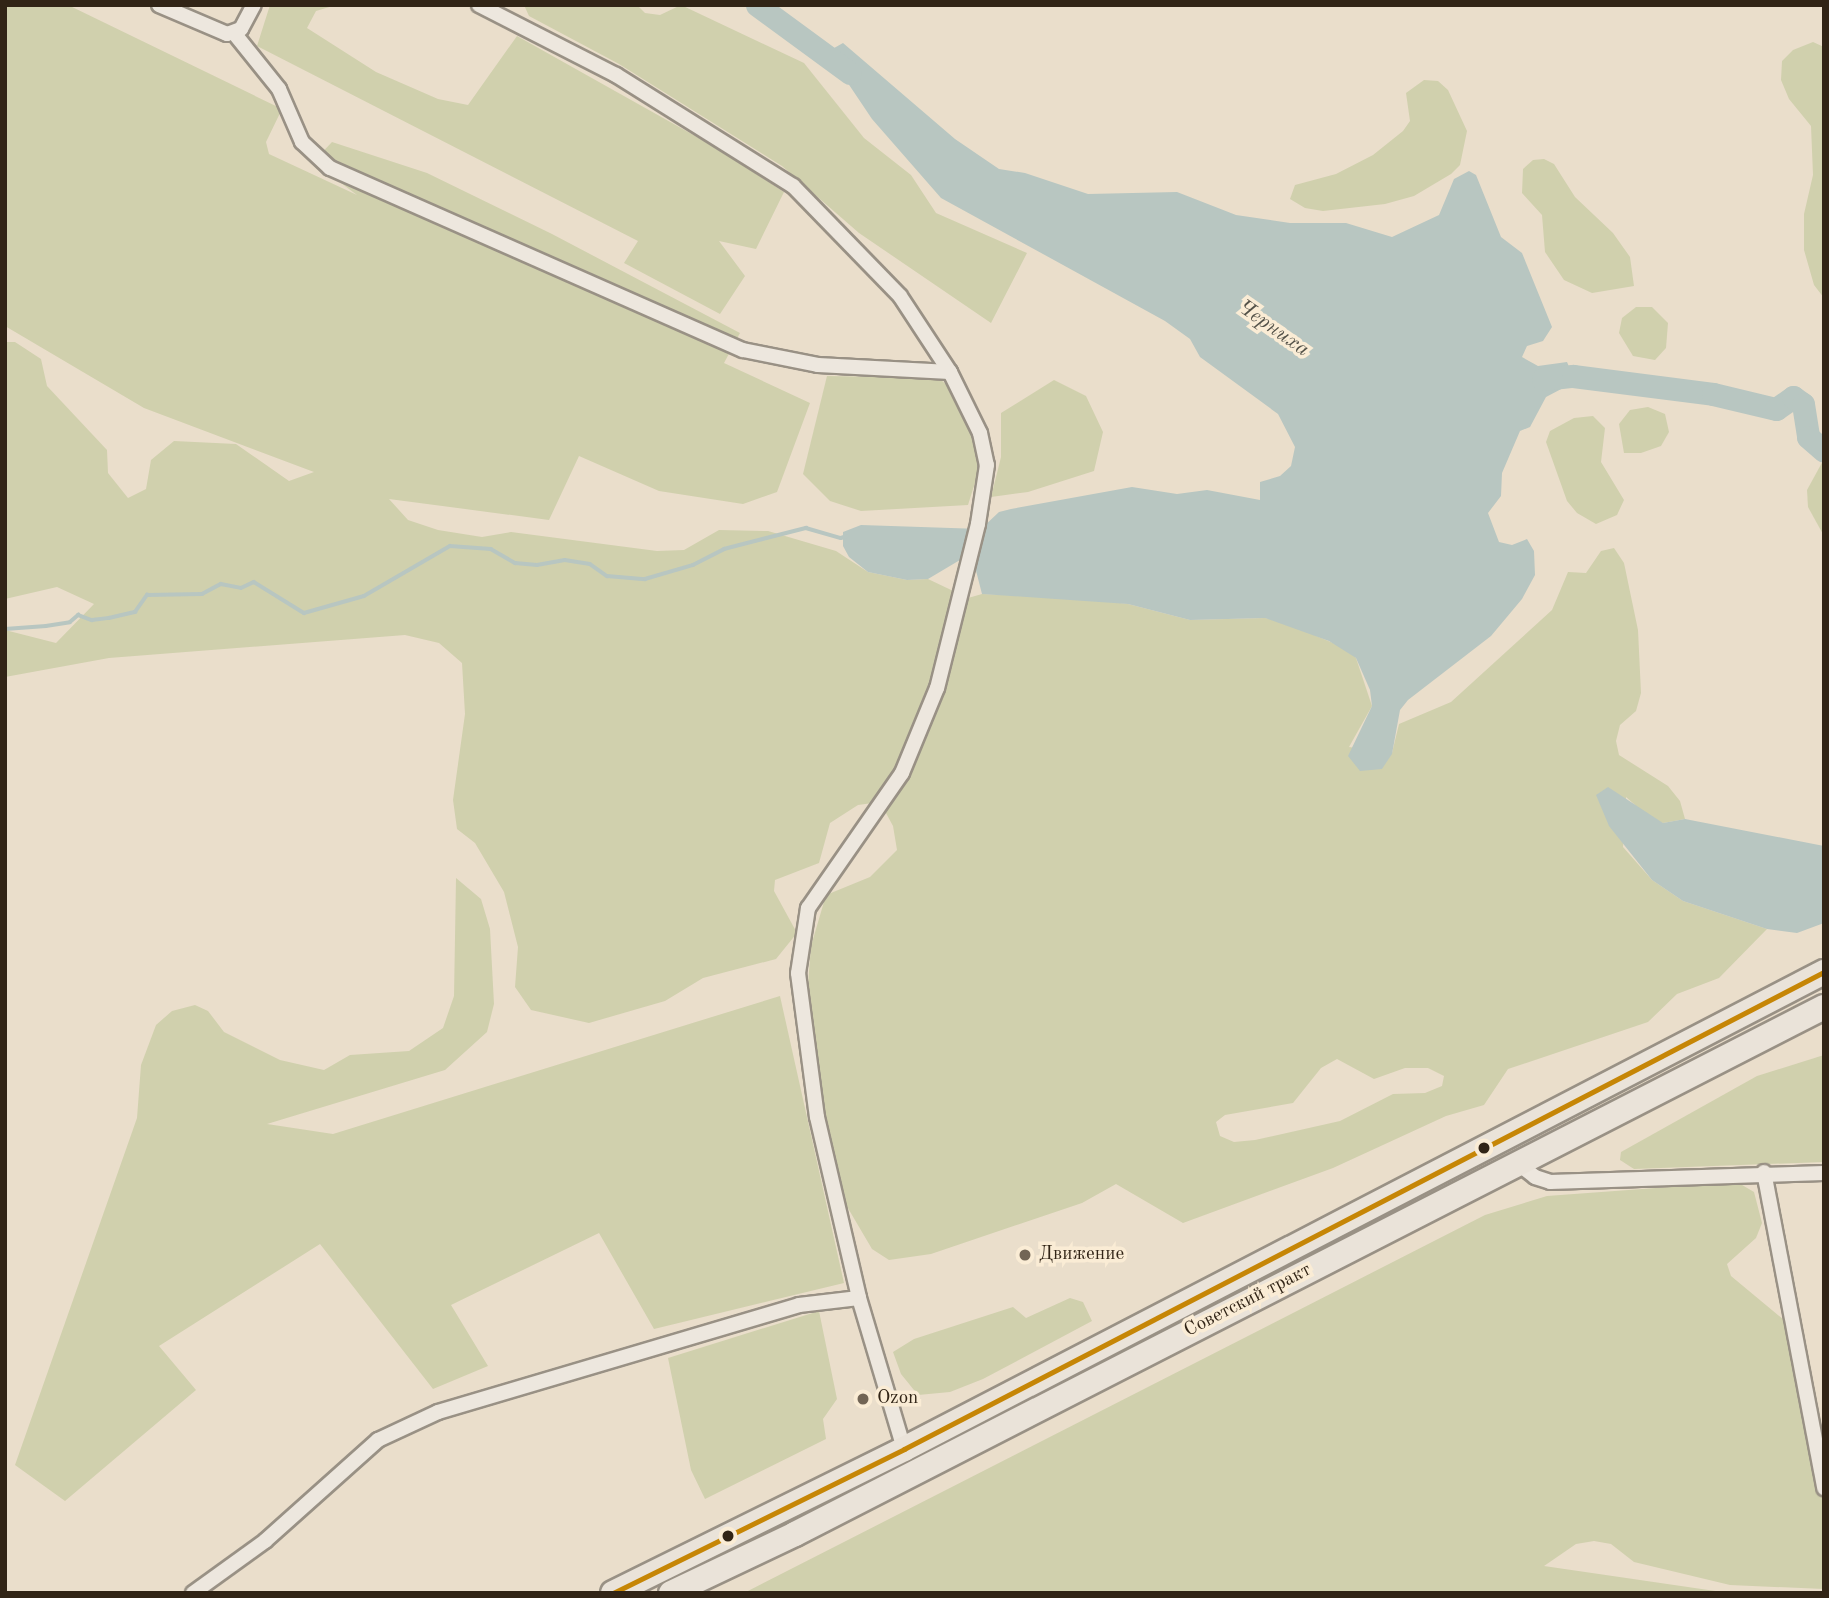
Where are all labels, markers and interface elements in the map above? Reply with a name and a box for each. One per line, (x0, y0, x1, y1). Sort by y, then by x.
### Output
water label: Черниха (1232, 295, 1314, 363)
unlabelled marker (1477, 1141, 1491, 1155)
place label: Движение (1039, 1244, 1124, 1266)
marker: Движение (1017, 1247, 1033, 1263)
street label: Советский тракт (1181, 1259, 1315, 1343)
place label: Ozon (877, 1388, 918, 1410)
marker: Ozon (855, 1391, 871, 1407)
unlabelled marker (721, 1529, 735, 1543)

